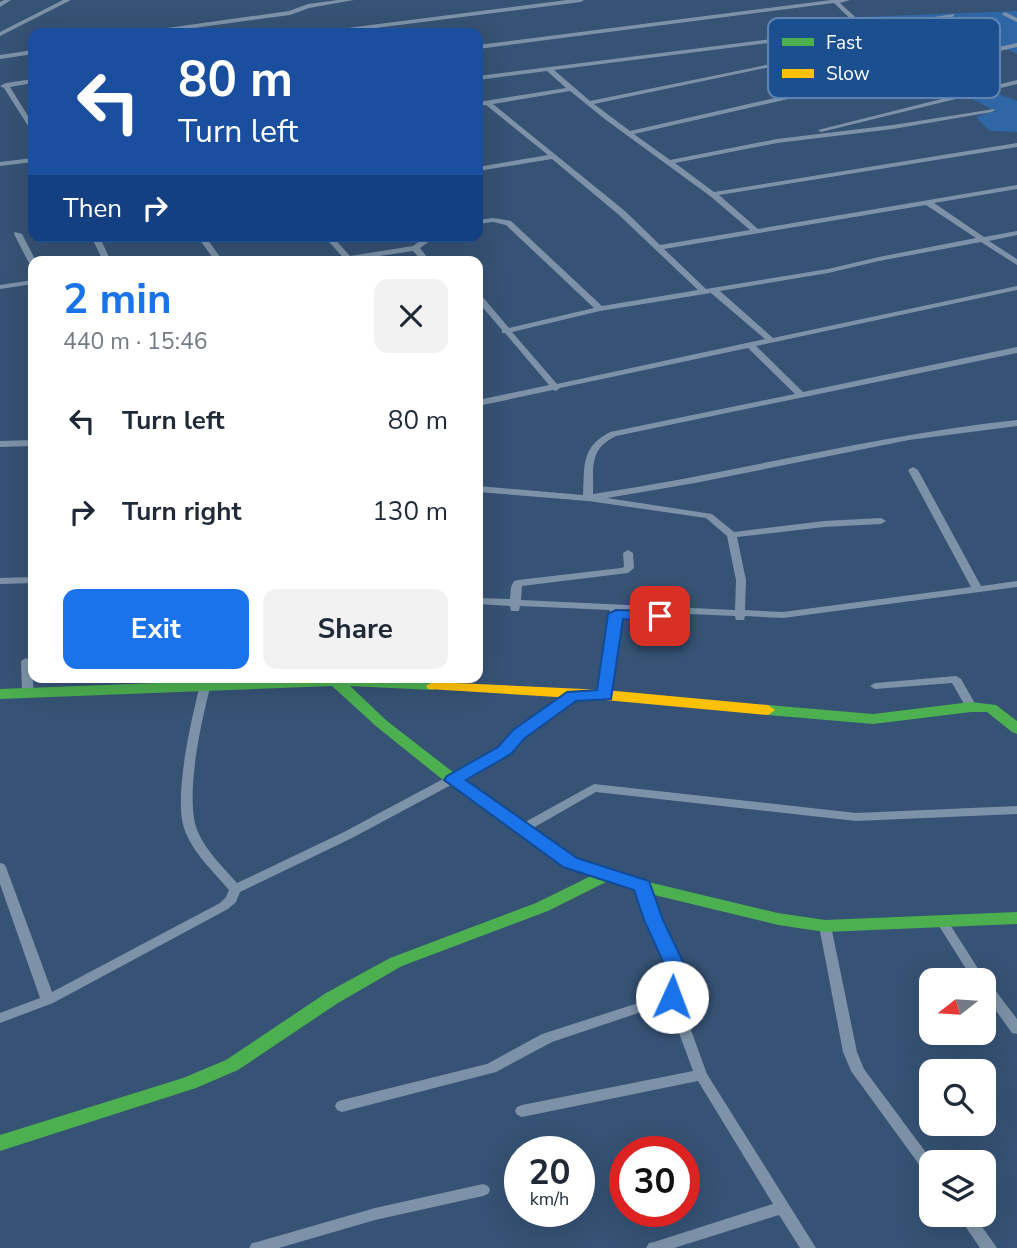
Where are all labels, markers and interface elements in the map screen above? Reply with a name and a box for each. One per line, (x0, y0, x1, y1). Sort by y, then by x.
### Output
legend (768, 18, 1000, 98)
text: Fast (826, 30, 862, 56)
text: 80 m (178, 46, 293, 113)
icon: left (63, 56, 154, 147)
text: Slow (826, 61, 870, 87)
text: Turn left (178, 110, 298, 153)
icon: right (136, 189, 174, 227)
text: Then (63, 191, 122, 226)
text: 2 min (63, 271, 172, 328)
button: close (374, 279, 448, 353)
text: 440 m · 15:46 (63, 326, 208, 357)
icon: left (63, 402, 101, 440)
text: Turn left (122, 403, 225, 438)
text: 80 m (388, 403, 448, 438)
icon: right (63, 493, 101, 531)
text: Turn right (122, 494, 241, 529)
text: 130 m (372, 494, 448, 529)
pin (630, 586, 690, 646)
button: Exit (63, 589, 249, 669)
button: Share (263, 589, 448, 669)
icon: arrive (641, 597, 679, 635)
position arrow (635, 960, 709, 1034)
north arrow (919, 968, 996, 1045)
map controls (919, 968, 996, 1227)
button: search (919, 1059, 996, 1136)
speed limit sign: 30 (609, 1136, 700, 1227)
text: 20 (528, 1149, 571, 1196)
button: layers (919, 1150, 996, 1227)
text: km/h (530, 1187, 569, 1211)

